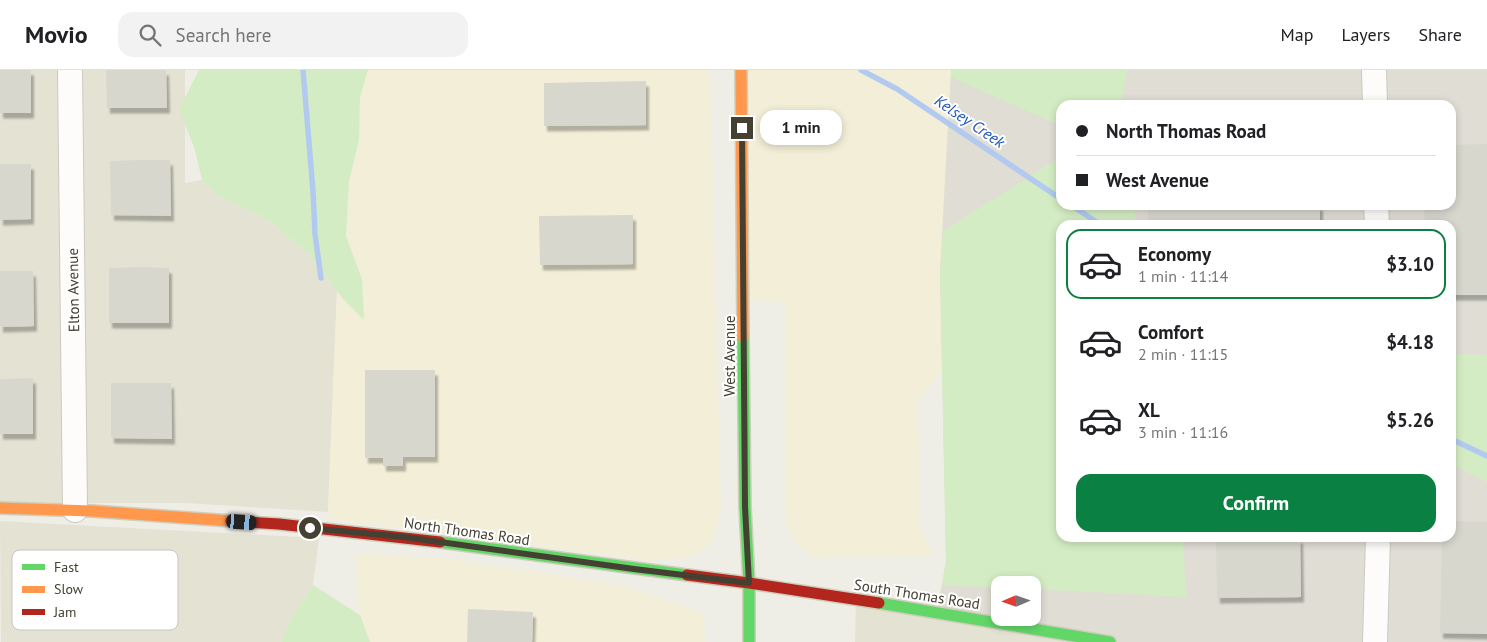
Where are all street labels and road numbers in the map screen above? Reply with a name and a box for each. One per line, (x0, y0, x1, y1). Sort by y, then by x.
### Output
street label: Elton Avenue (63, 248, 83, 332)
street label: West Avenue (720, 315, 739, 397)
street label: North Thomas Road (403, 513, 531, 549)
street label: South Thomas Road (853, 575, 981, 613)

